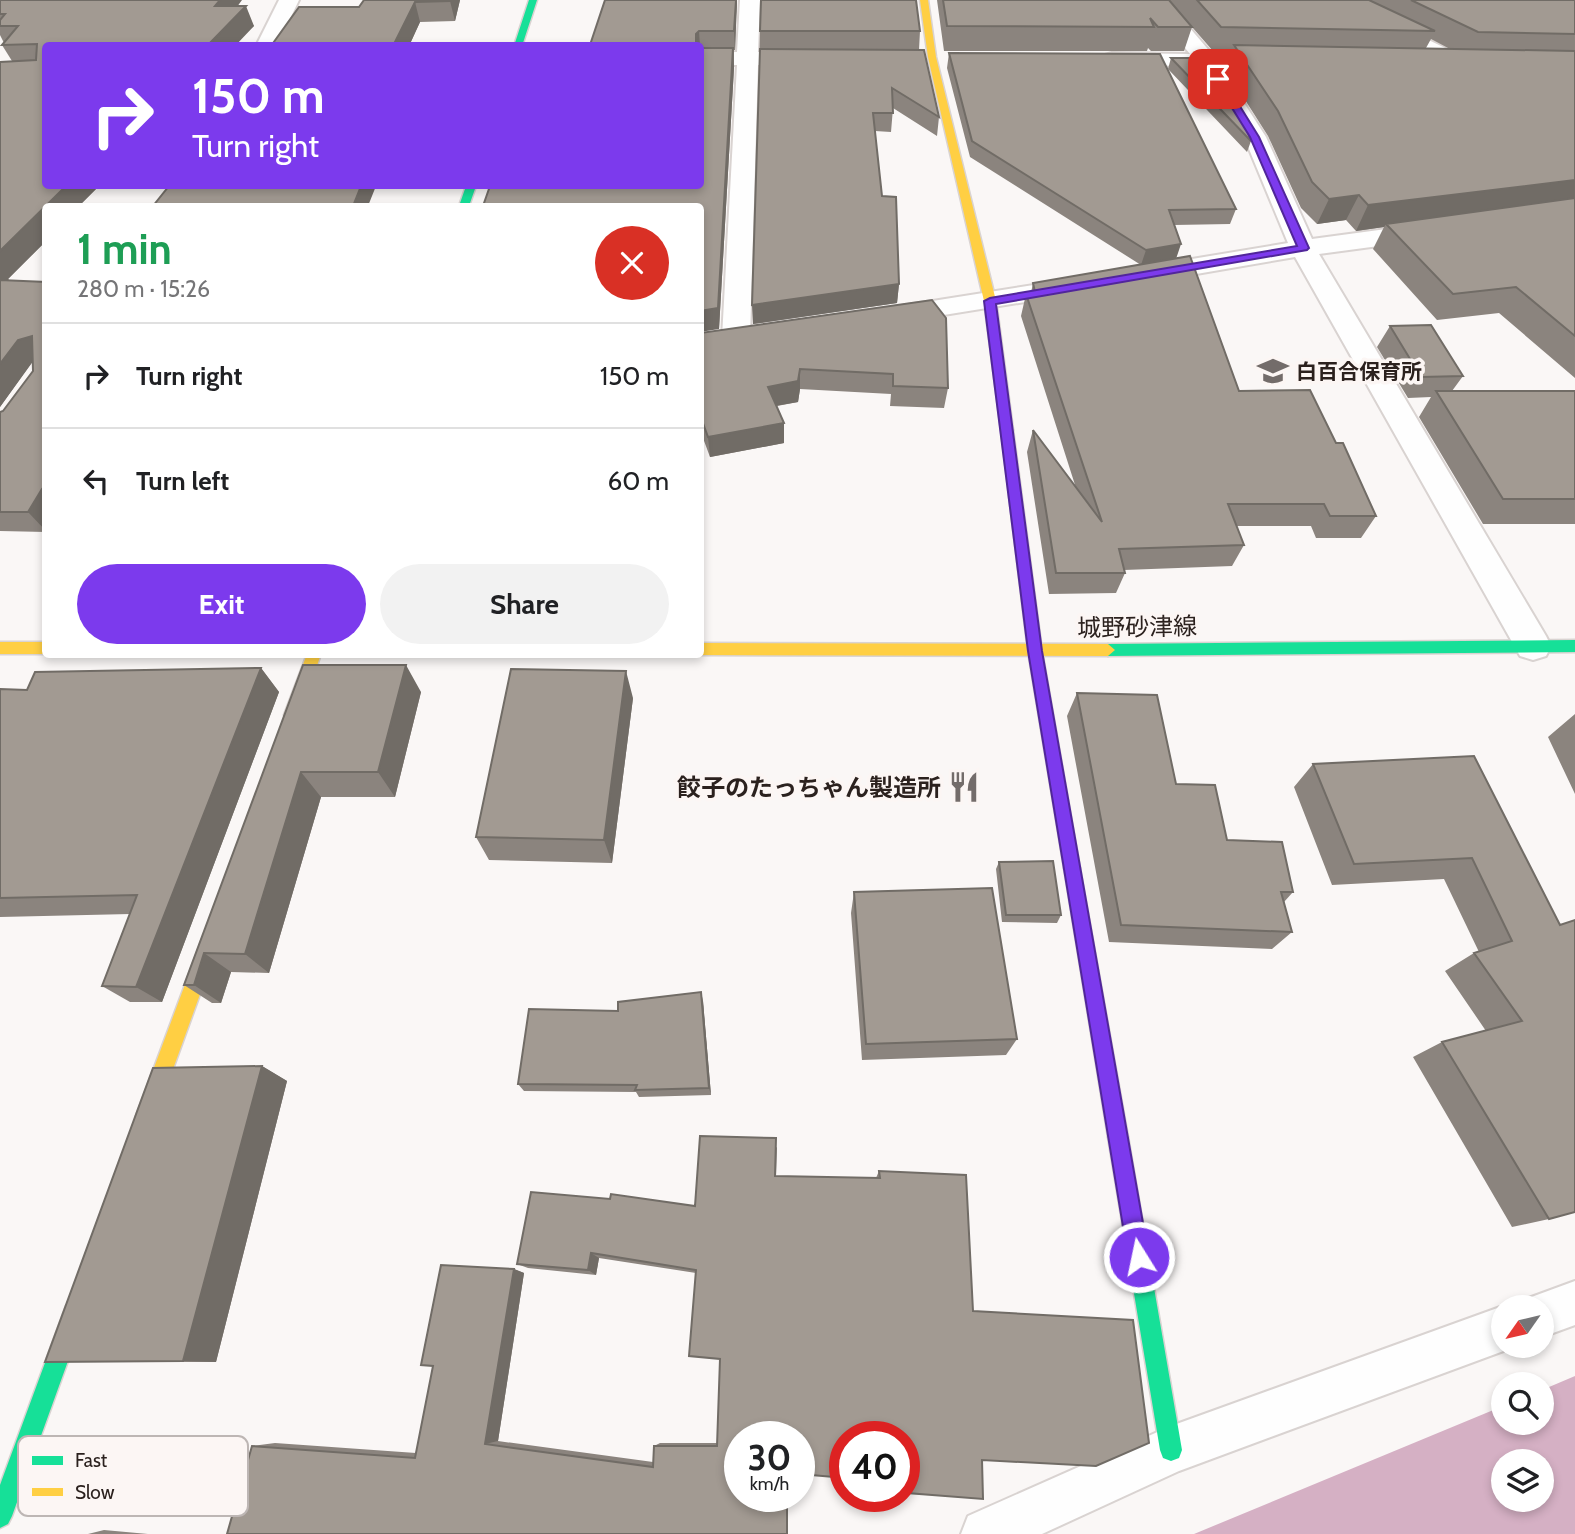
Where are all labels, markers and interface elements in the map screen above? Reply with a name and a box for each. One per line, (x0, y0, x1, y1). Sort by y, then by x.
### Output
pin (1188, 49, 1248, 109)
icon: arrive (1199, 60, 1237, 98)
text: 150 m (192, 66, 325, 125)
icon: right (77, 70, 168, 161)
text: Turn right (192, 126, 319, 165)
text: 1 min (77, 223, 172, 275)
button: close (595, 226, 669, 300)
text: 280 m · 15:26 (77, 275, 210, 303)
school or university icon: 白百合保育所 (1256, 354, 1290, 388)
icon: right (77, 357, 115, 395)
place label: 白百合保育所 (1296, 359, 1422, 384)
text: Turn right (136, 360, 242, 392)
text: 150 m (600, 360, 669, 392)
icon: left (77, 462, 115, 500)
text: Turn left (136, 465, 229, 497)
text: 60 m (607, 465, 669, 497)
button: Exit (77, 564, 366, 644)
button: Share (380, 564, 669, 644)
street label: 城野砂津線 (1077, 611, 1197, 643)
restaurant icon: 餃子のたっちゃん製造所 (947, 770, 981, 804)
place label: 餃子のたっちゃん製造所 (677, 773, 941, 802)
position arrow (1102, 1220, 1176, 1294)
north arrow (1491, 1295, 1554, 1358)
map controls (1491, 1295, 1554, 1512)
button: search (1491, 1372, 1554, 1435)
speed limit sign: 40 (829, 1421, 920, 1512)
legend (18, 1436, 248, 1516)
text: 30 (748, 1436, 791, 1479)
text: Fast (75, 1449, 108, 1472)
button: layers (1491, 1449, 1554, 1512)
text: km/h (750, 1473, 789, 1495)
text: Slow (75, 1481, 115, 1504)

